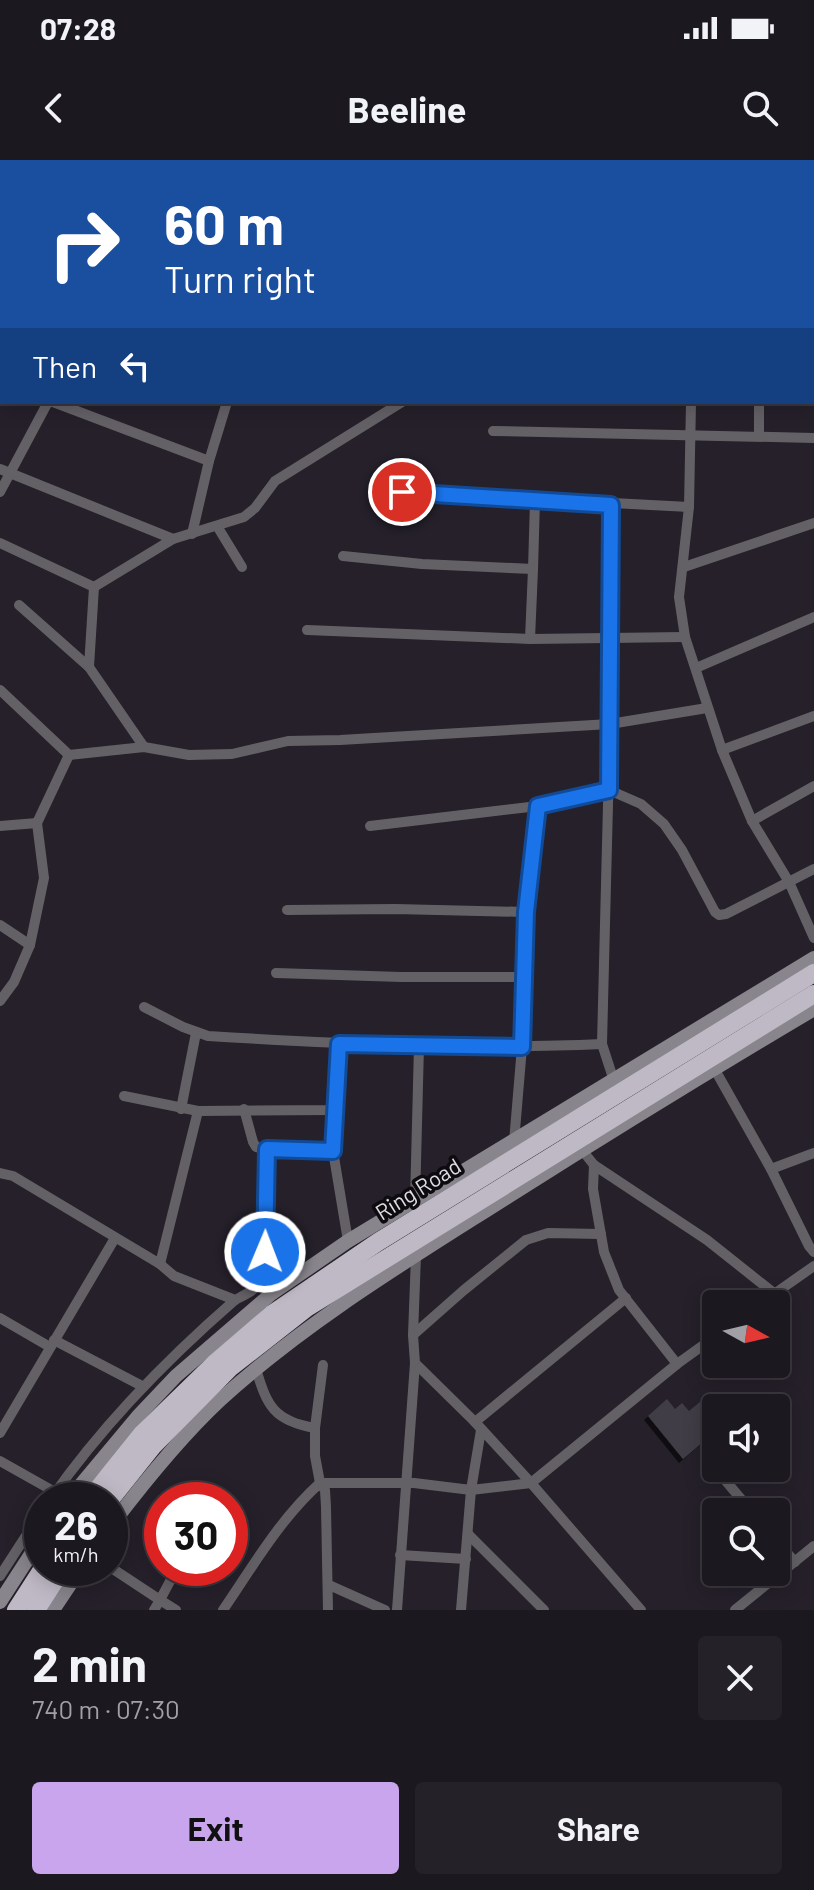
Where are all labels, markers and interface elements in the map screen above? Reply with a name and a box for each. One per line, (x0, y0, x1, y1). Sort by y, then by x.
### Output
text: 07:28 (40, 10, 116, 46)
icon: back (32, 86, 76, 130)
icon: search (738, 86, 782, 130)
text: Beeline (348, 87, 466, 130)
text: 60 m (164, 189, 284, 256)
icon: right (32, 192, 136, 296)
text: Turn right (164, 257, 316, 300)
icon: left (113, 344, 157, 388)
text: Then (32, 348, 97, 384)
pin (368, 458, 436, 526)
icon: arrive (380, 470, 424, 514)
street label: Ring Road (370, 1152, 465, 1225)
position arrow (223, 1210, 307, 1294)
north arrow (702, 1290, 790, 1378)
map controls (702, 1290, 790, 1586)
button: sound (702, 1394, 790, 1482)
speed limit sign: 30 (144, 1482, 248, 1586)
button: search (702, 1498, 790, 1586)
text: 26 (54, 1500, 98, 1548)
text: km/h (53, 1542, 99, 1566)
text: 2 min (32, 1634, 147, 1692)
button: close (698, 1636, 782, 1720)
text: 740 m · 07:30 (32, 1693, 180, 1724)
button: Exit (32, 1782, 399, 1874)
button: Share (415, 1782, 782, 1874)

